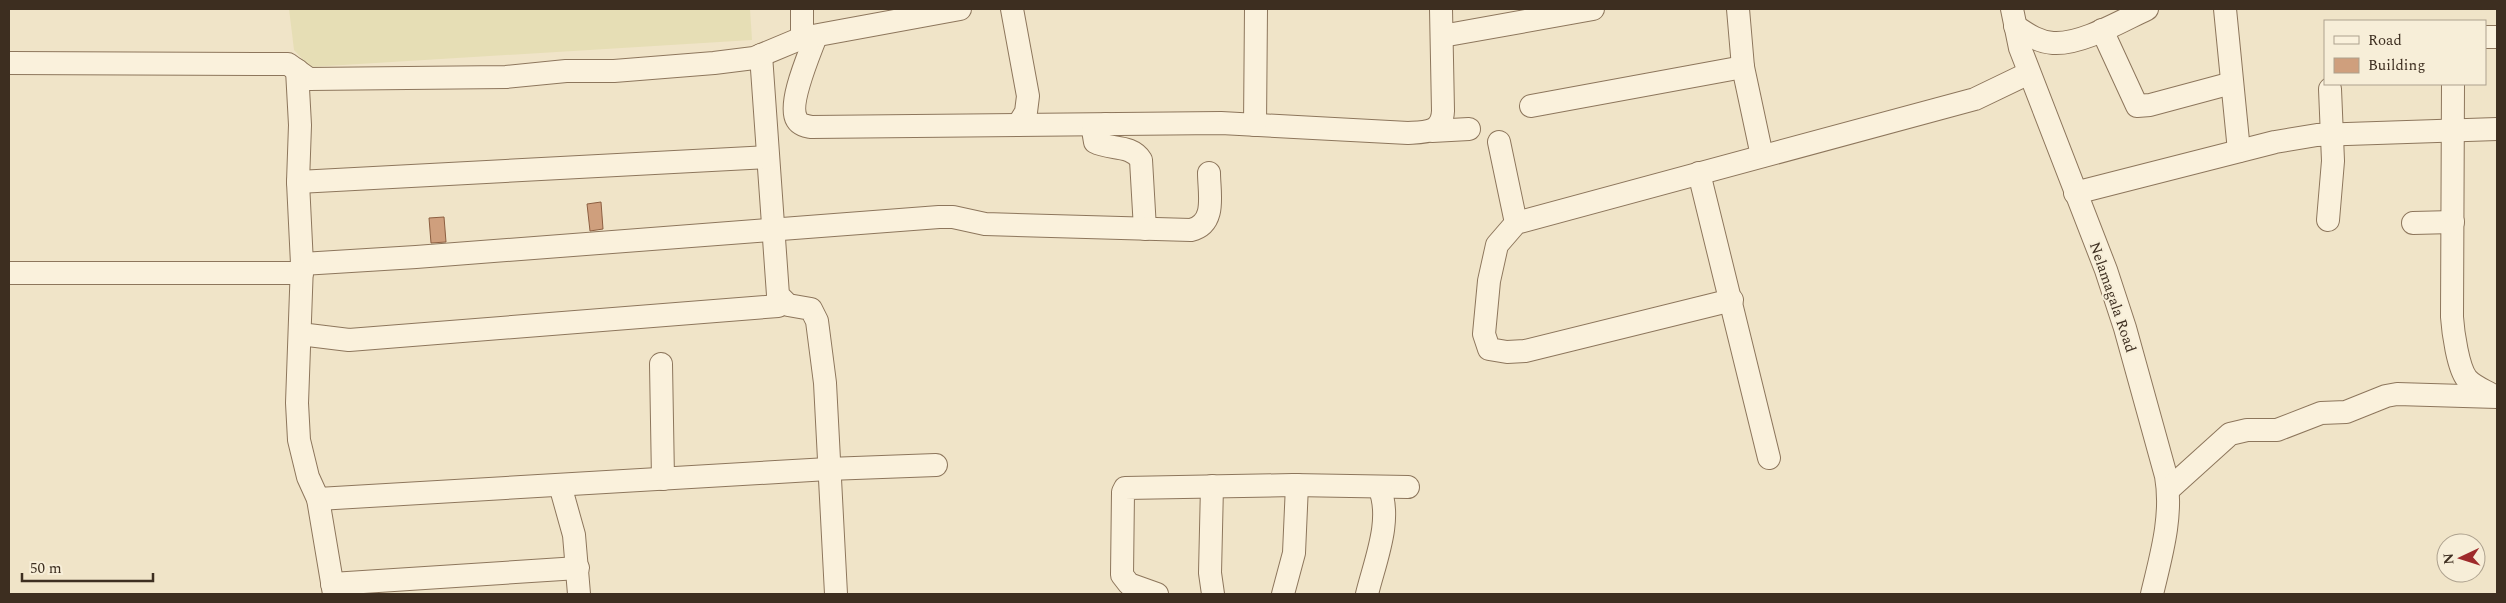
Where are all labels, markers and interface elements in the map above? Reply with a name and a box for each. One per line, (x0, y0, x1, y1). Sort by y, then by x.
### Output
legend (2324, 20, 2486, 85)
text: Road (2368, 29, 2402, 52)
text: Building (2368, 54, 2425, 77)
street label: Nelamagala Road (2083, 239, 2142, 356)
north arrow (2436, 533, 2486, 583)
scale bar (22, 550, 154, 582)
text: N (2438, 552, 2459, 565)
text: 50 m (30, 557, 62, 580)

